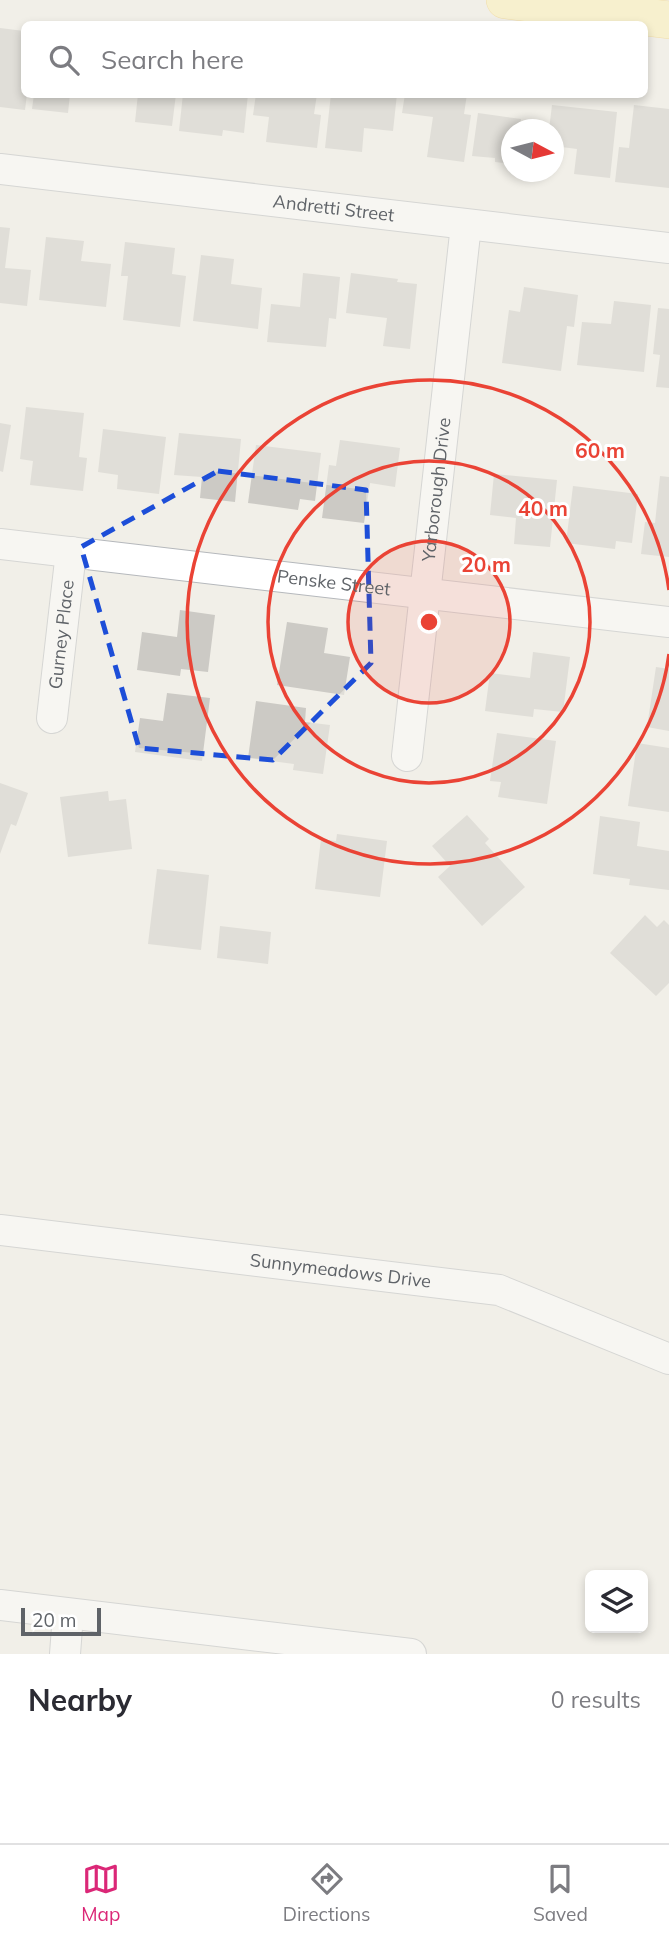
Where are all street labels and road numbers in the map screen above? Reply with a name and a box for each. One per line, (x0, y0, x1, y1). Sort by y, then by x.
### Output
street label: Andretti Street (272, 189, 396, 226)
street label: Yarborough Drive (417, 416, 456, 564)
street label: Penske Street (276, 564, 392, 600)
street label: Gurney Place (43, 579, 79, 690)
street label: Sunnymeadows Drive (249, 1248, 432, 1293)

